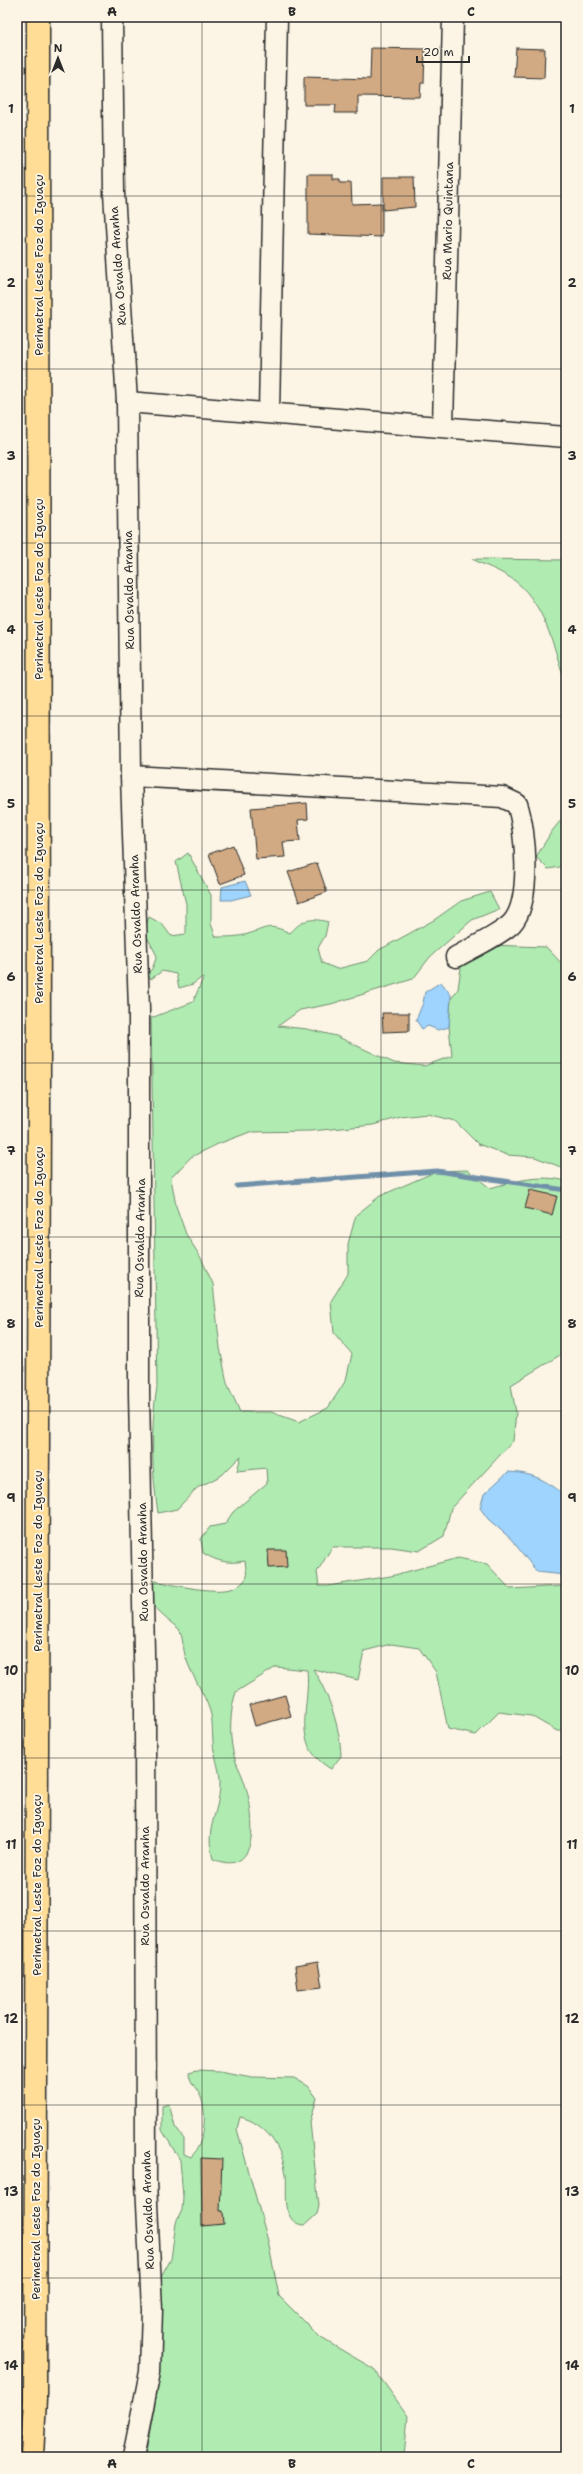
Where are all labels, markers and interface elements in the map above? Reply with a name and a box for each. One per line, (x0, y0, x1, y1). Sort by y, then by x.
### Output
text: A (107, 3, 117, 20)
text: B (288, 3, 296, 20)
text: C (467, 3, 475, 20)
north arrow (38, 38, 78, 78)
scale bar (417, 38, 469, 64)
text: N (54, 41, 63, 56)
text: 20 m (423, 44, 454, 60)
text: 1 (8, 100, 14, 117)
text: 1 (569, 100, 575, 117)
street label: Rua Mario Quintana (439, 161, 457, 280)
street label: Perimetral Leste Foz do Iguaçu (31, 174, 47, 356)
street label: Rua Osvaldo Aranha (106, 205, 130, 326)
text: 2 (6, 274, 16, 291)
text: 2 (567, 274, 577, 291)
text: 3 (6, 447, 16, 464)
text: 3 (567, 447, 577, 464)
street label: Perimetral Leste Foz do Iguaçu (31, 498, 47, 680)
street label: Rua Osvaldo Aranha (120, 530, 138, 650)
text: 4 (6, 621, 16, 638)
text: 4 (567, 621, 577, 638)
text: 5 (7, 795, 15, 812)
text: 5 (568, 795, 576, 812)
street label: Perimetral Leste Foz do Iguaçu (31, 822, 47, 1004)
street label: Rua Osvaldo Aranha (126, 854, 146, 974)
text: 6 (6, 968, 16, 985)
text: 6 (567, 968, 577, 985)
text: 7 (6, 1142, 16, 1159)
text: 7 (567, 1142, 577, 1159)
street label: Perimetral Leste Foz do Iguaçu (31, 1146, 47, 1328)
street label: Rua Osvaldo Aranha (131, 1178, 149, 1298)
text: 8 (6, 1315, 16, 1332)
text: 8 (567, 1315, 577, 1332)
street label: Perimetral Leste Foz do Iguaçu (30, 1470, 46, 1652)
text: 9 (6, 1489, 16, 1506)
text: 9 (567, 1489, 577, 1506)
street label: Rua Osvaldo Aranha (134, 1502, 152, 1622)
text: 10 (4, 1662, 18, 1679)
text: 10 (565, 1662, 579, 1679)
street label: Perimetral Leste Foz do Iguaçu (29, 1794, 45, 1976)
street label: Rua Osvaldo Aranha (137, 1826, 153, 1946)
text: 11 (5, 1836, 17, 1853)
text: 11 (566, 1836, 578, 1853)
text: 12 (4, 2010, 18, 2027)
text: 12 (565, 2010, 579, 2027)
street label: Perimetral Leste Foz do Iguaçu (28, 2118, 44, 2300)
street label: Rua Osvaldo Aranha (138, 2150, 158, 2270)
text: 13 (4, 2183, 18, 2200)
text: 13 (565, 2183, 579, 2200)
text: 14 (4, 2357, 18, 2374)
text: 14 (565, 2357, 579, 2374)
text: A (107, 2455, 117, 2472)
text: B (288, 2455, 296, 2472)
text: C (467, 2455, 475, 2472)

